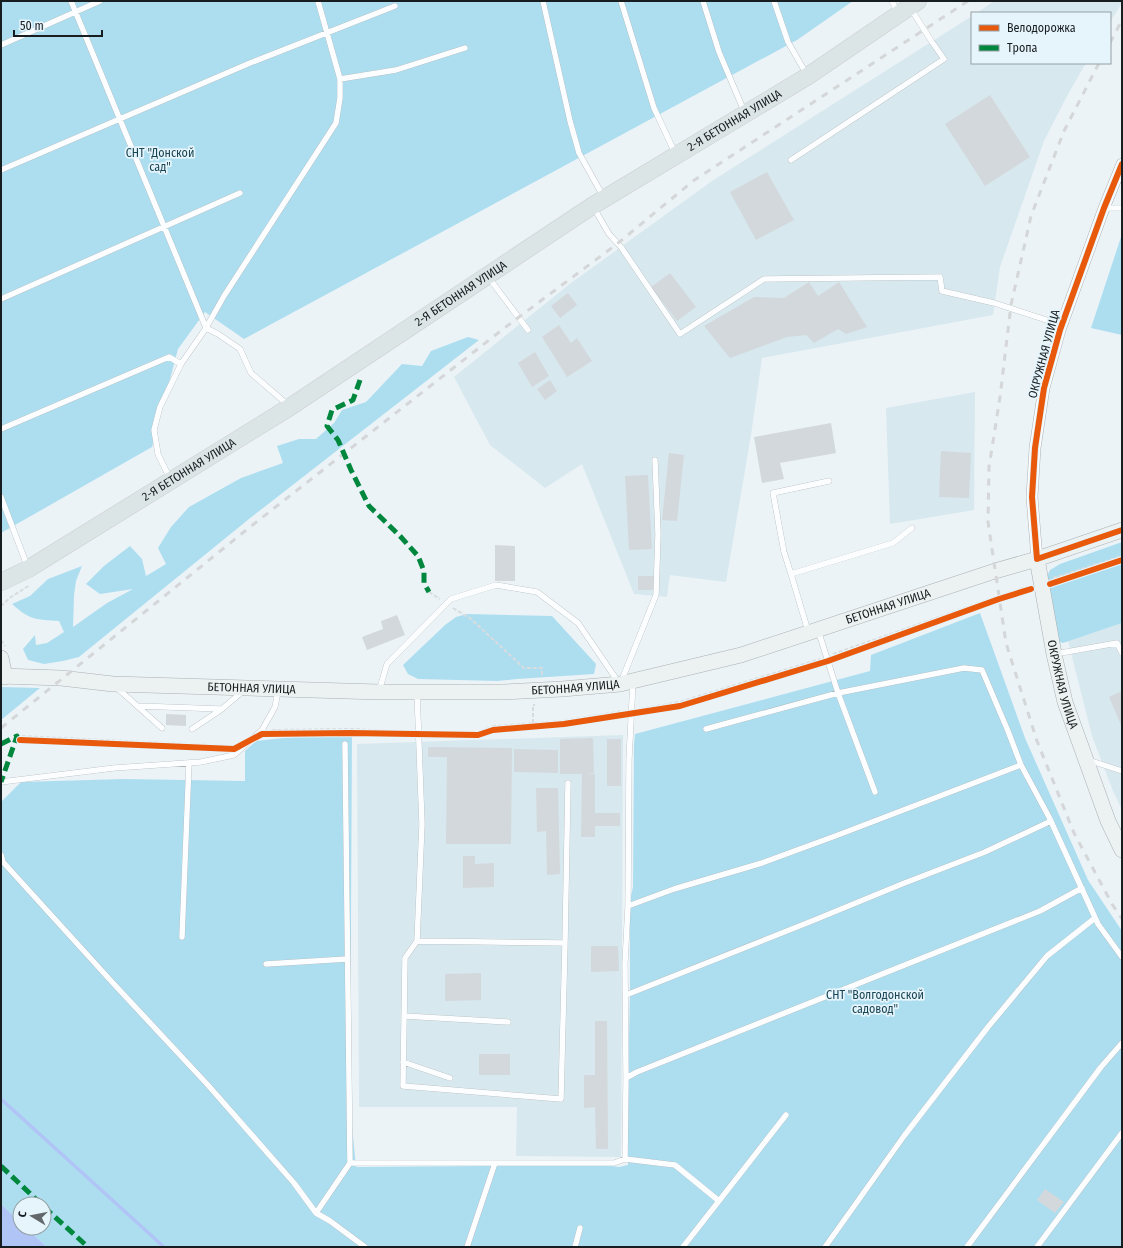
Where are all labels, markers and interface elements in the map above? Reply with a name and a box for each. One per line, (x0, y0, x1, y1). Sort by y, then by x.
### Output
scale bar (14, 12, 102, 38)
legend (971, 12, 1111, 64)
text: 50 m (20, 19, 44, 33)
text: Велодорожка (1007, 21, 1076, 35)
text: Тропа (1007, 41, 1038, 55)
street label: 2-Я БЕТОННАЯ УЛИЦА (685, 86, 785, 154)
park label: СНТ "Донской сад" (126, 146, 194, 174)
street label: 2-Я БЕТОННАЯ УЛИЦА (412, 257, 510, 329)
street label: ОКРУЖНАЯ УЛИЦА (1025, 307, 1063, 400)
street label: 2-Я БЕТОННАЯ УЛИЦА (139, 435, 239, 504)
street label: БЕТОННАЯ УЛИЦА (844, 586, 933, 627)
street label: ОКРУЖНАЯ УЛИЦА (1045, 639, 1081, 731)
street label: БЕТОННАЯ УЛИЦА (531, 677, 621, 698)
street label: БЕТОННАЯ УЛИЦА (207, 680, 297, 697)
park label: СНТ "Волгодонской садовод" (826, 988, 924, 1016)
north arrow (12, 1196, 52, 1236)
text: С (16, 1210, 30, 1218)

